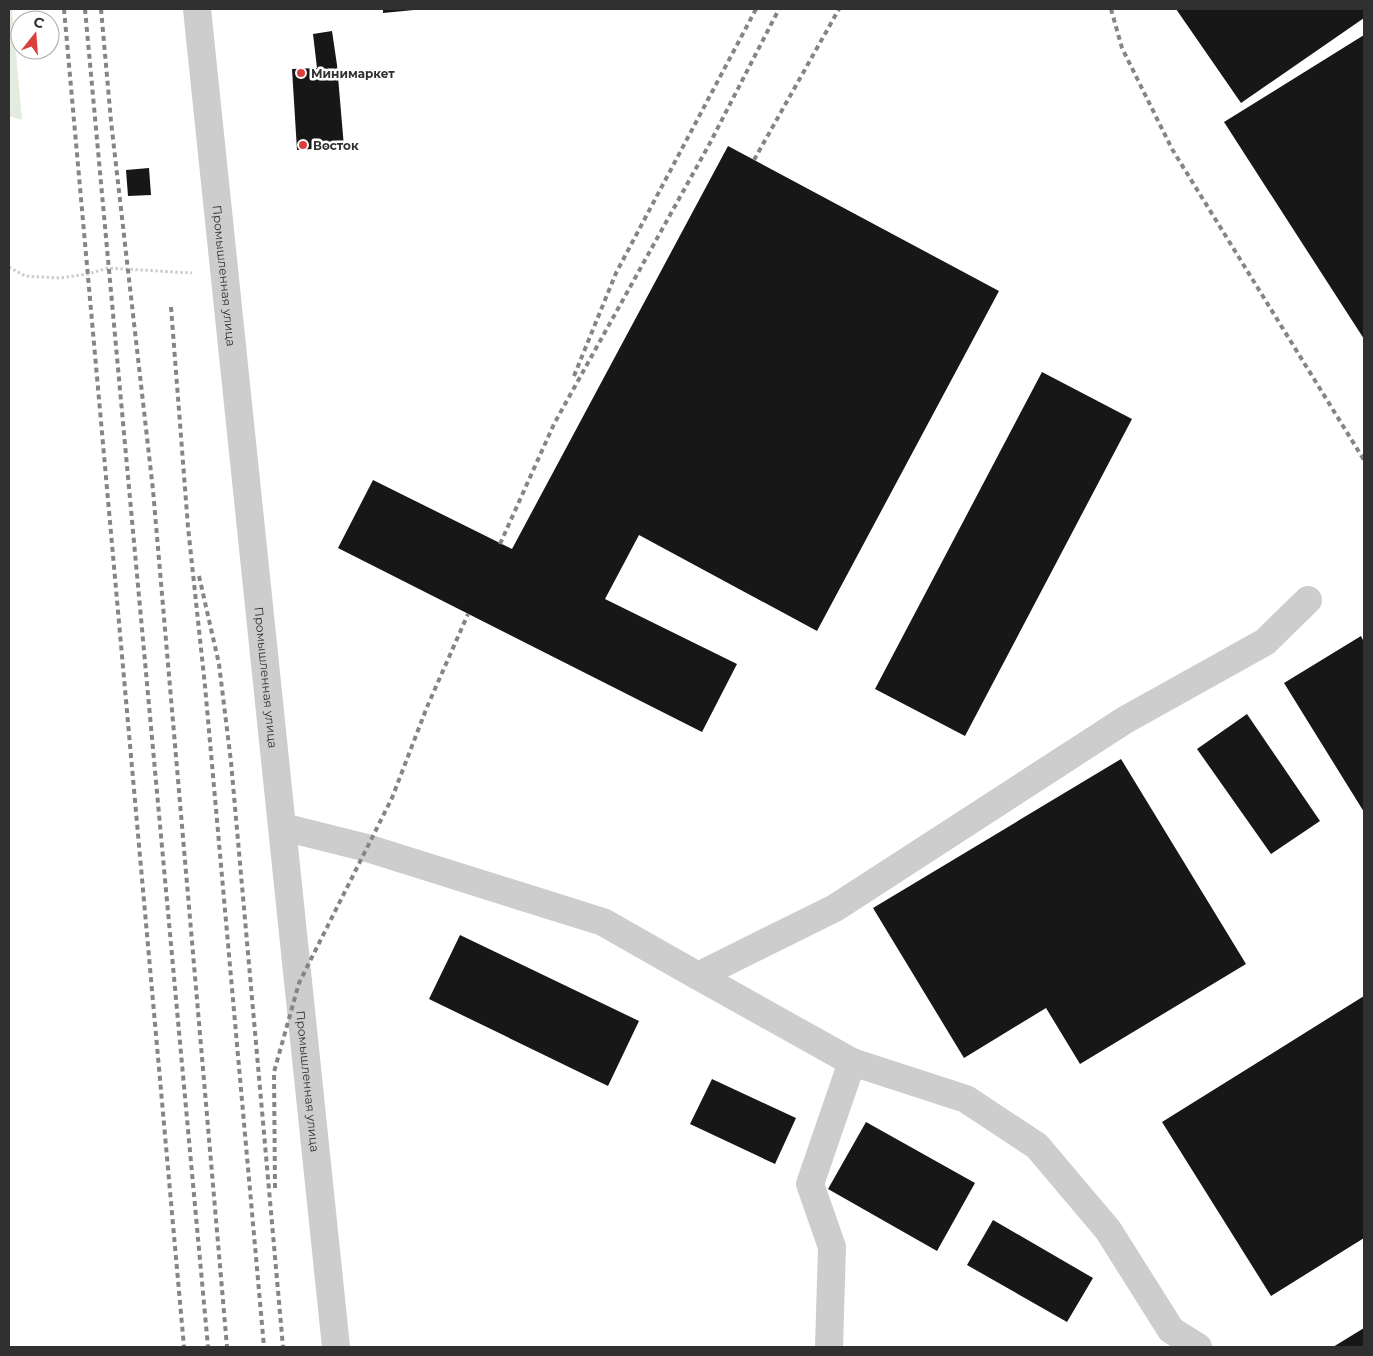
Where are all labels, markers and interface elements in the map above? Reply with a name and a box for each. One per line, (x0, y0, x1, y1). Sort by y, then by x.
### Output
north arrow (10, 10, 60, 60)
text: С (31, 12, 46, 33)
place label: Минимаркет (311, 66, 395, 81)
marker: Минимаркет (295, 67, 307, 79)
place label: Восток (313, 138, 359, 153)
marker: Восток (297, 139, 309, 151)
street label: Промышленная улица (210, 204, 239, 347)
street label: Промышленная улица (252, 606, 281, 749)
street label: Промышленная улица (294, 1010, 323, 1153)

